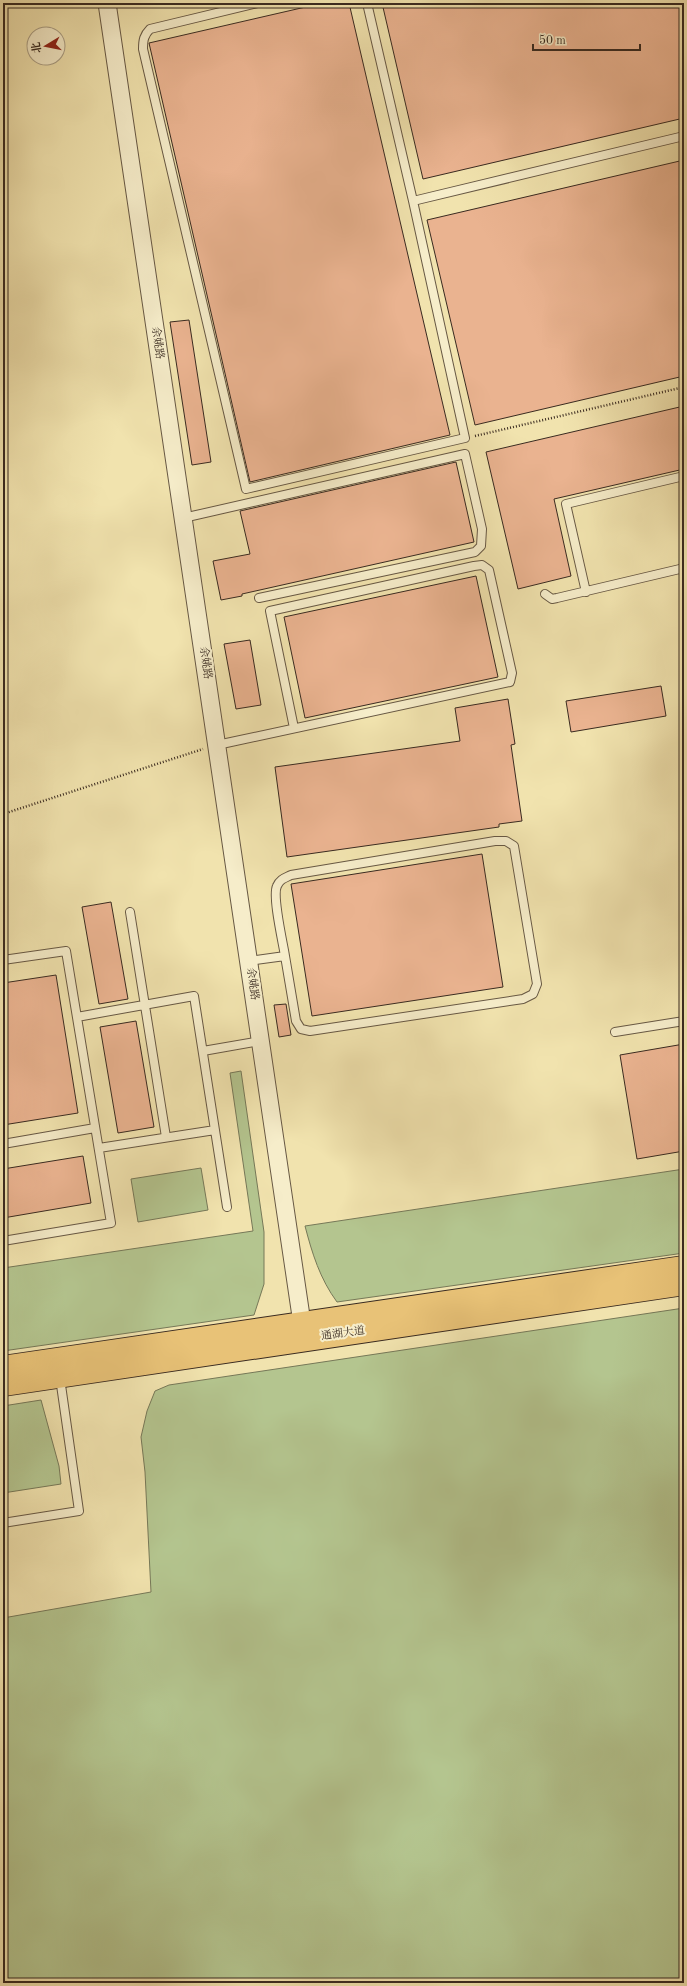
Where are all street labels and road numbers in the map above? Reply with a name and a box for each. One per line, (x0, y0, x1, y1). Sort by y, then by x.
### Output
street label: 余姚路 (149, 326, 167, 360)
street label: 余姚路 (197, 646, 215, 680)
street label: 余姚路 (244, 967, 262, 1001)
street label: 通湖大道 (320, 1324, 366, 1343)

